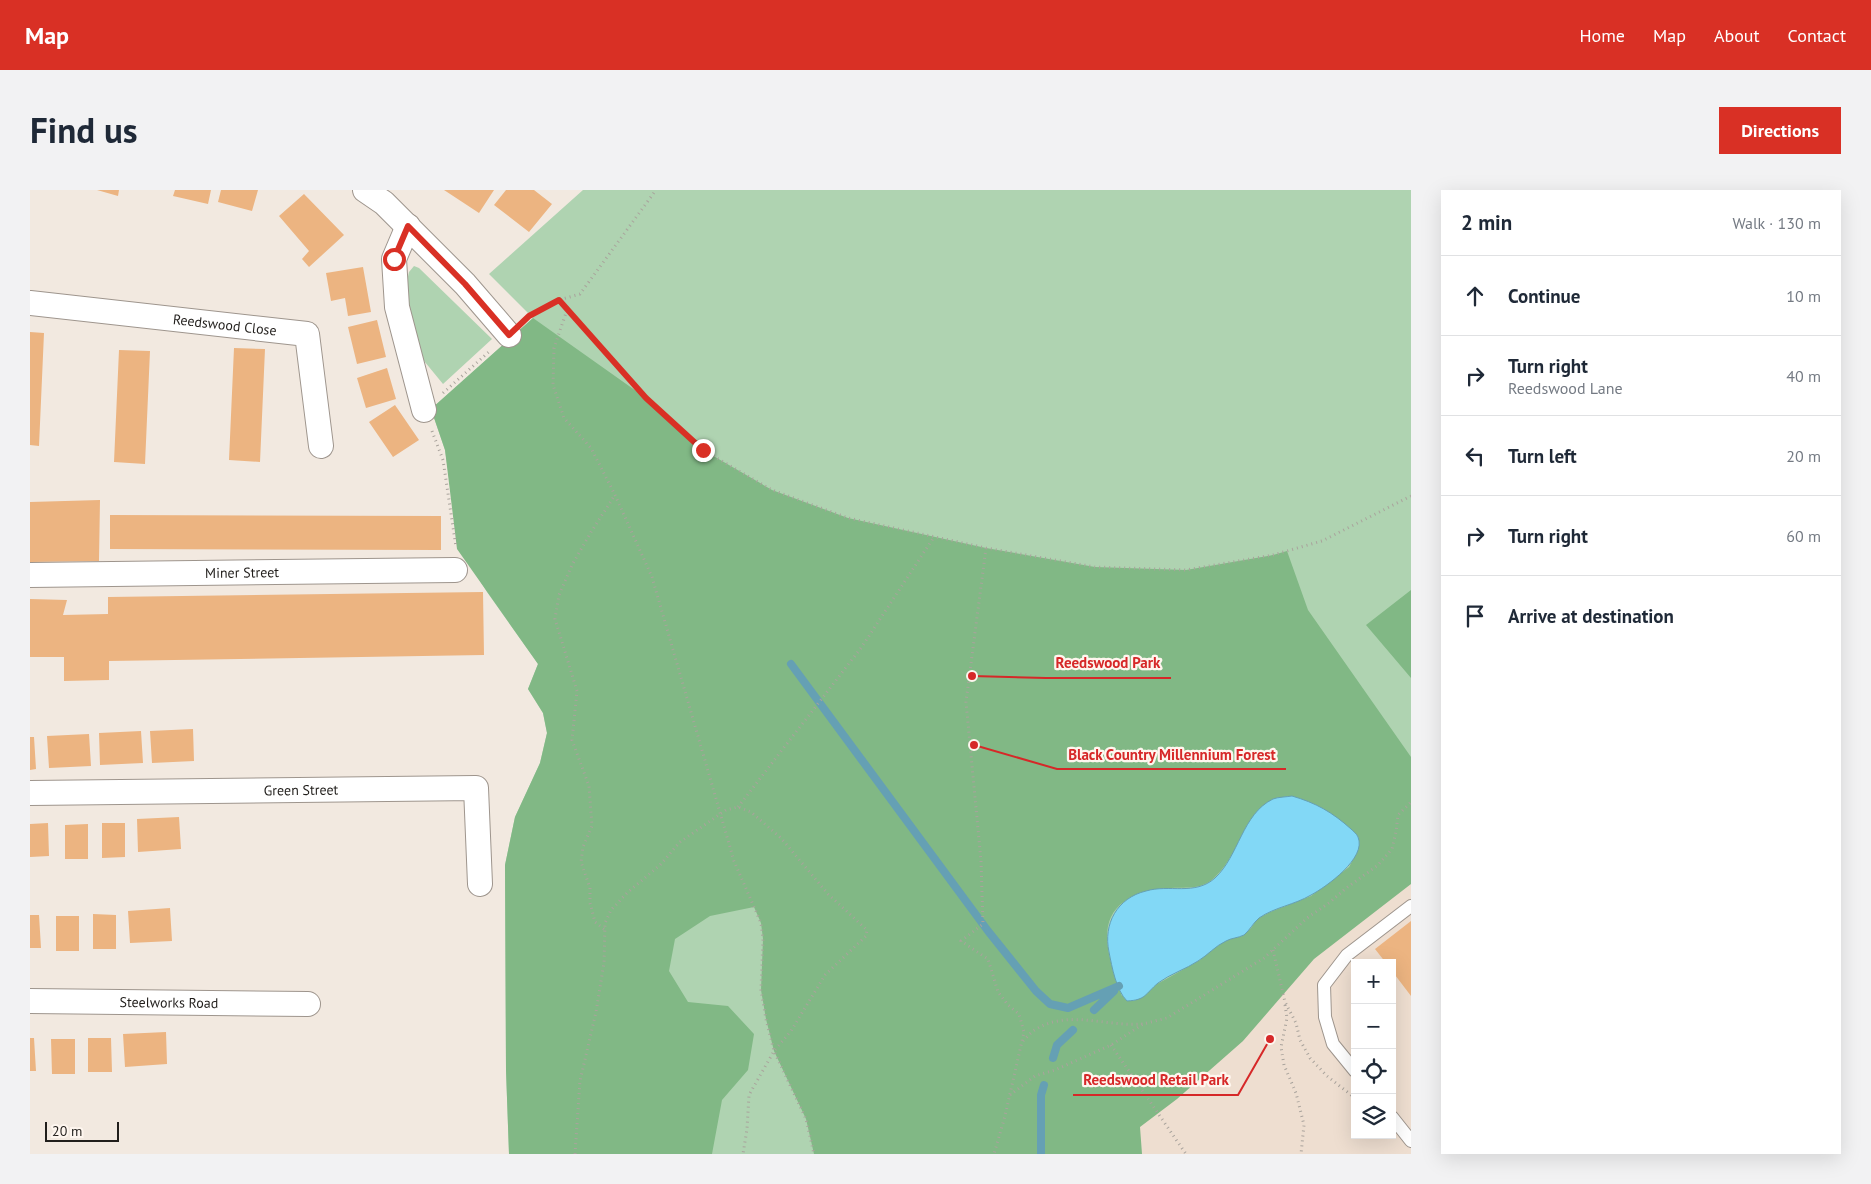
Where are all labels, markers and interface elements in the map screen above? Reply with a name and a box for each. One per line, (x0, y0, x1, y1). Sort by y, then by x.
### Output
text: Map (25, 20, 69, 51)
text: Home (1579, 24, 1625, 47)
text: Map (1653, 24, 1686, 47)
text: About (1714, 24, 1760, 47)
text: Contact (1788, 24, 1846, 47)
text: Find us (30, 107, 138, 153)
button: Directions (1719, 107, 1841, 154)
text: 2 min (1461, 209, 1512, 236)
text: Walk · 130 m (1732, 213, 1821, 233)
route start (383, 248, 406, 271)
icon: ahead (1461, 282, 1489, 310)
text: Continue (1508, 284, 1580, 308)
text: 10 m (1786, 286, 1821, 306)
street label: Reedswood Close (172, 310, 278, 340)
text: Turn right (1508, 354, 1588, 378)
icon: right (1461, 362, 1489, 390)
text: 40 m (1786, 366, 1821, 386)
text: Reedswood Lane (1508, 378, 1623, 398)
route end (692, 439, 715, 462)
icon: left (1461, 442, 1489, 470)
text: Turn left (1508, 444, 1577, 468)
text: 20 m (1786, 446, 1821, 466)
icon: right (1461, 522, 1489, 550)
text: Turn right (1508, 524, 1588, 548)
text: 60 m (1786, 526, 1821, 546)
street label: Miner Street (205, 563, 279, 582)
icon: arrive (1461, 602, 1489, 630)
text: Arrive at destination (1508, 604, 1674, 628)
callout: Reedswood Park (1046, 648, 1171, 678)
text: Reedswood Park (1056, 653, 1161, 672)
callout: Black Country Millennium Forest (1057, 739, 1286, 769)
text: Black Country Millennium Forest (1068, 745, 1277, 764)
street label: Green Street (264, 781, 339, 799)
map controls (1351, 959, 1396, 1139)
button: + (1351, 959, 1396, 1004)
street label: Steelworks Road (120, 993, 218, 1012)
button: − (1351, 1004, 1396, 1049)
button: locate (1351, 1049, 1396, 1094)
callout: Reedswood Retail Park (1073, 1065, 1238, 1095)
text: Reedswood Retail Park (1083, 1070, 1229, 1089)
button: layers (1351, 1094, 1396, 1139)
scale bar (45, 1119, 119, 1142)
text: 20 m (52, 1122, 82, 1140)

